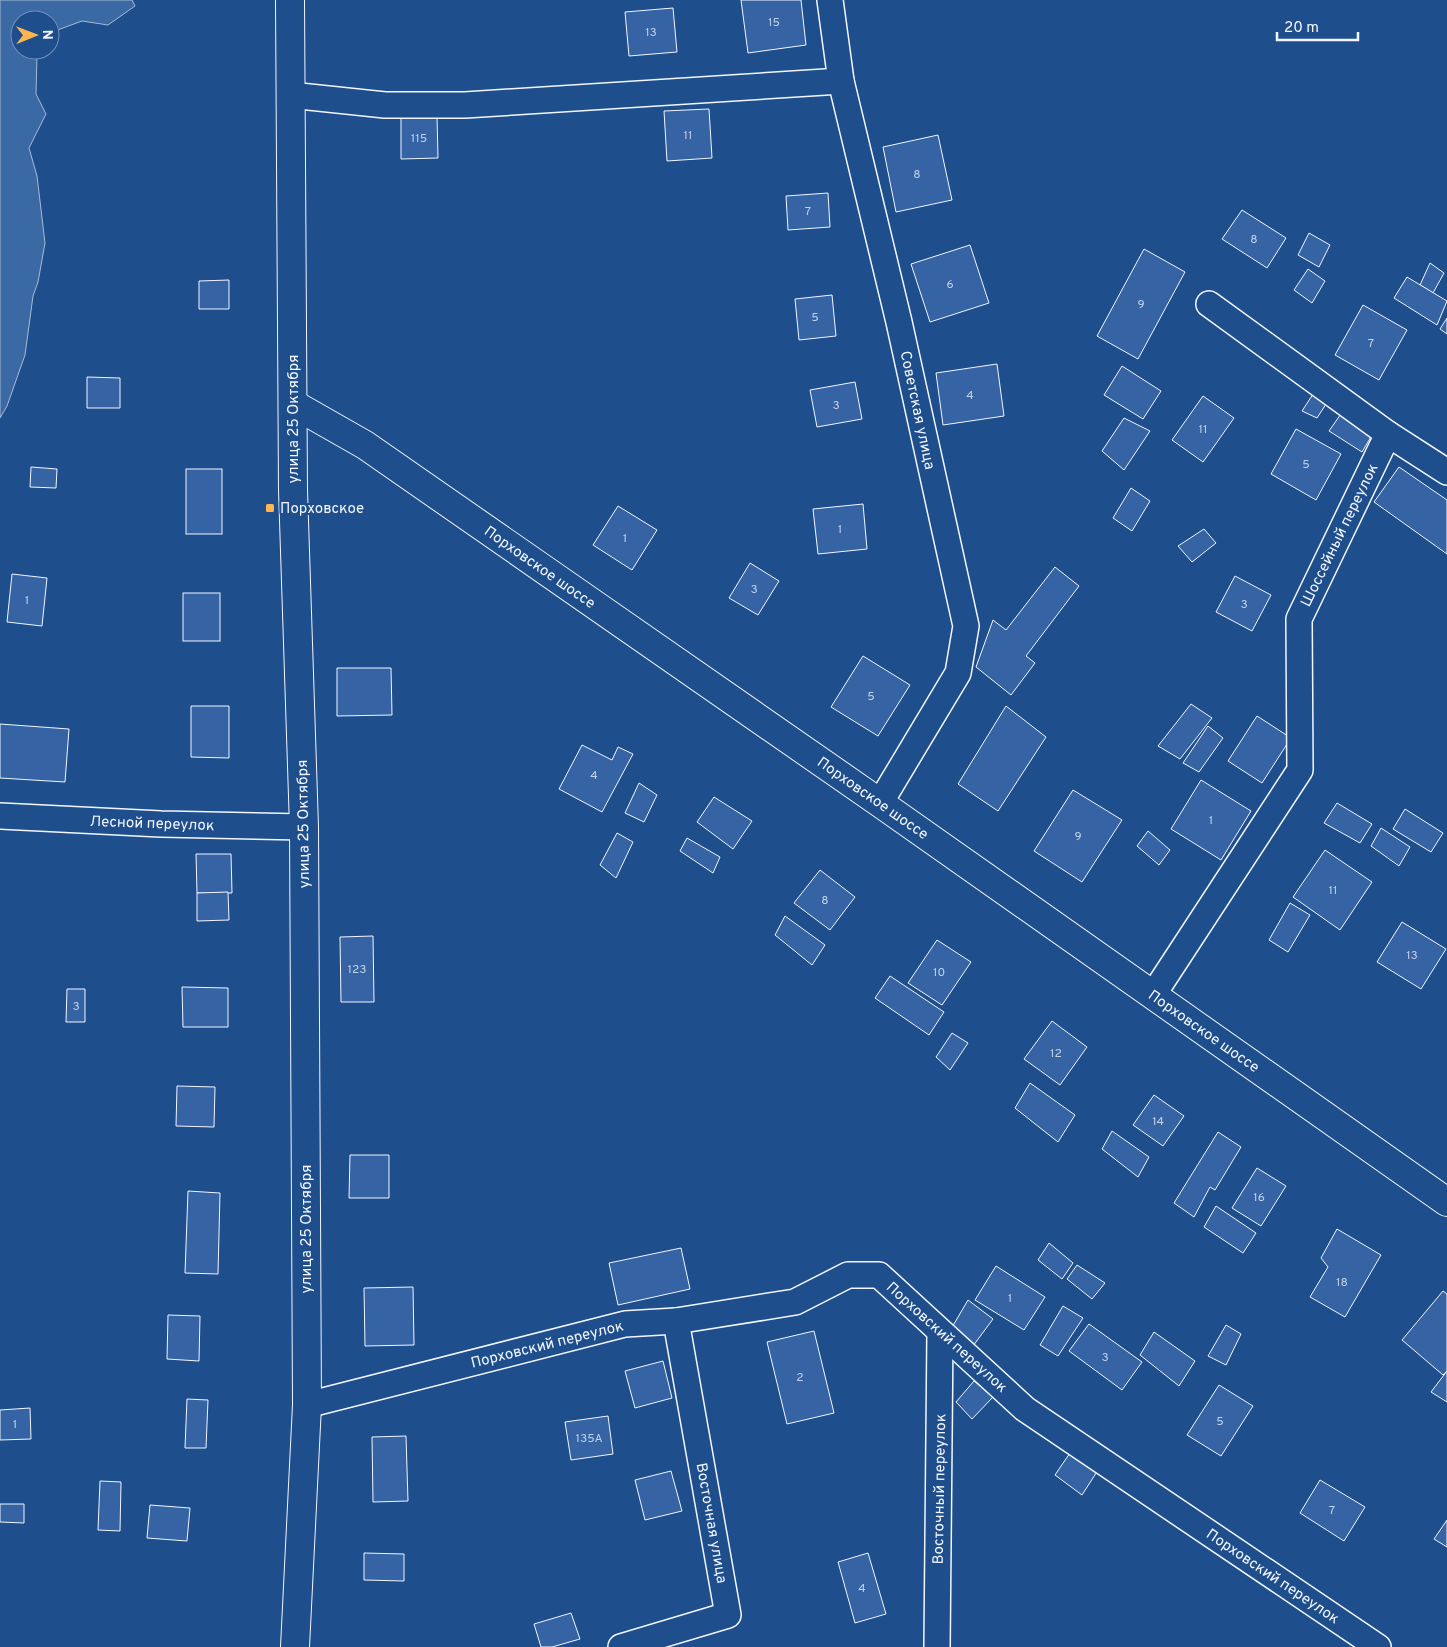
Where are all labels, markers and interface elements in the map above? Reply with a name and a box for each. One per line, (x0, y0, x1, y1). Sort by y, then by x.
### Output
north arrow (10, 10, 60, 60)
scale bar (1277, 10, 1358, 42)
house number: 15 (768, 15, 780, 31)
text: 20 m (1284, 19, 1319, 38)
house number: 13 (645, 25, 657, 41)
text: N (38, 30, 55, 40)
house number: 11 (684, 128, 692, 144)
house number: 115 (411, 131, 427, 147)
house number: 8 (913, 167, 921, 183)
house number: 7 (805, 204, 811, 220)
house number: 8 (1250, 232, 1258, 248)
house number: 6 (946, 277, 954, 293)
house number: 9 (1137, 297, 1145, 313)
house number: 5 (811, 310, 819, 326)
house number: 7 (1368, 336, 1374, 352)
street label: Советская улица (895, 349, 938, 471)
street label: улица 25 Октября (285, 355, 304, 483)
house number: 4 (966, 388, 974, 404)
house number: 3 (832, 398, 840, 414)
house number: 11 (1199, 422, 1207, 438)
house number: 5 (1302, 457, 1310, 473)
street label: Шоссейный переулок (1297, 461, 1383, 610)
place label: Порховское (280, 500, 364, 519)
marker: Порховское (264, 502, 276, 514)
house number: 1 (838, 522, 842, 538)
street label: Порховское шоссе (480, 523, 598, 614)
house number: 1 (623, 531, 627, 547)
house number: 3 (750, 582, 758, 598)
house number: 1 (25, 593, 29, 609)
house number: 3 (1240, 597, 1248, 613)
house number: 5 (867, 689, 875, 705)
street label: Порховское шоссе (813, 754, 931, 845)
street label: улица 25 Октября (294, 759, 315, 889)
house number: 4 (590, 768, 598, 784)
street label: Лесной переулок (89, 813, 215, 836)
house number: 1 (1209, 813, 1213, 829)
house number: 9 (1074, 829, 1082, 845)
house number: 11 (1329, 883, 1337, 899)
house number: 8 (821, 893, 829, 909)
house number: 13 (1406, 948, 1418, 964)
house number: 123 (347, 962, 367, 978)
house number: 10 (933, 965, 945, 981)
street label: Порховское шоссе (1144, 987, 1262, 1078)
house number: 3 (72, 999, 80, 1015)
house number: 12 (1050, 1046, 1062, 1062)
house number: 14 (1152, 1114, 1164, 1130)
street label: улица 25 Октября (298, 1165, 317, 1293)
house number: 16 (1253, 1190, 1265, 1206)
house number: 18 (1336, 1275, 1348, 1291)
street label: Порховский переулок (881, 1279, 1011, 1398)
house number: 1 (1008, 1291, 1012, 1307)
street label: Порховский переулок (469, 1317, 626, 1374)
house number: 3 (1101, 1350, 1109, 1366)
house number: 2 (796, 1370, 804, 1386)
street label: Восточный переулок (930, 1413, 951, 1565)
house number: 5 (1216, 1414, 1224, 1430)
house number: 1 (13, 1417, 17, 1433)
house number: 135А (575, 1431, 603, 1447)
street label: Восточная улица (691, 1461, 730, 1585)
house number: 7 (1329, 1503, 1335, 1519)
street label: Порховский переулок (1202, 1526, 1342, 1629)
house number: 4 (858, 1581, 866, 1597)

